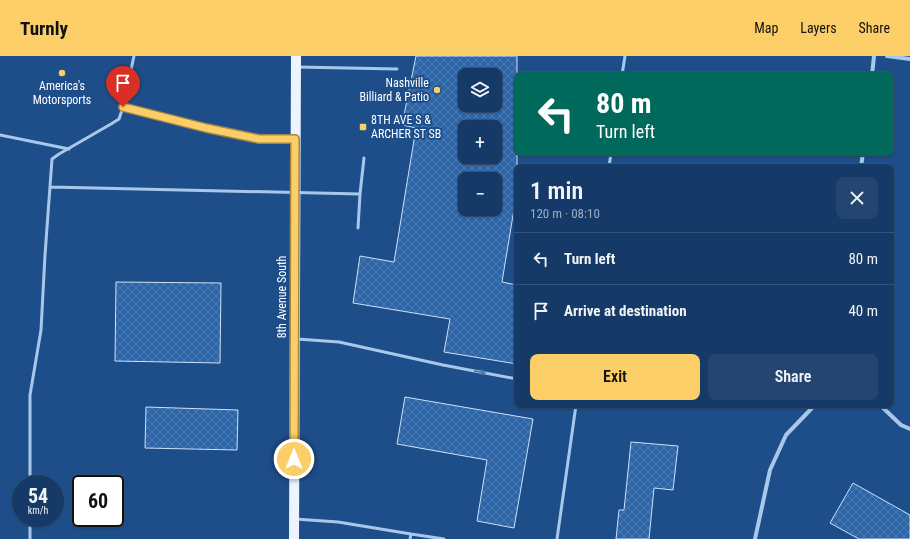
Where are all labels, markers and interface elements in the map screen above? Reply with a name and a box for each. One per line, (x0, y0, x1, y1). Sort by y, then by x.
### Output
text: Turnly (20, 17, 68, 40)
text: Map (754, 20, 778, 36)
text: Layers (800, 20, 837, 36)
text: Share (859, 20, 890, 36)
pin (106, 66, 140, 107)
marker: America's Motorsports (57, 68, 67, 78)
map controls (458, 68, 502, 216)
button: layers (458, 68, 502, 112)
icon: arrive (112, 72, 134, 94)
place label: Nashville Billiard & Patio (359, 76, 429, 104)
place label: America's Motorsports (33, 79, 91, 107)
marker: Nashville Billiard & Patio (432, 85, 442, 95)
text: 80 m (596, 87, 652, 120)
icon: left (530, 88, 582, 140)
place label: 8TH AVE S & ARCHER ST SB (371, 113, 441, 141)
button: + (458, 120, 502, 164)
text: Turn left (596, 121, 655, 142)
marker: 8TH AVE S & ARCHER ST SB (358, 122, 368, 132)
button: − (458, 172, 502, 216)
text: 1 min (530, 177, 583, 205)
button: close (836, 177, 878, 219)
text: 120 m · 08:10 (530, 206, 600, 221)
icon: left (530, 248, 552, 270)
text: Turn left (564, 250, 615, 268)
text: 80 m (848, 250, 878, 268)
street label: 8th Avenue South (275, 255, 289, 338)
icon: arrive (530, 300, 552, 322)
text: Arrive at destination (564, 302, 687, 320)
text: 40 m (848, 302, 878, 320)
button: Exit (530, 354, 700, 400)
button: Share (708, 354, 878, 400)
one-way arrow (474, 369, 486, 375)
position arrow (273, 438, 315, 480)
speed limit sign: 60 (72, 475, 124, 527)
text: 54 (28, 484, 48, 508)
text: km/h (28, 505, 48, 516)

